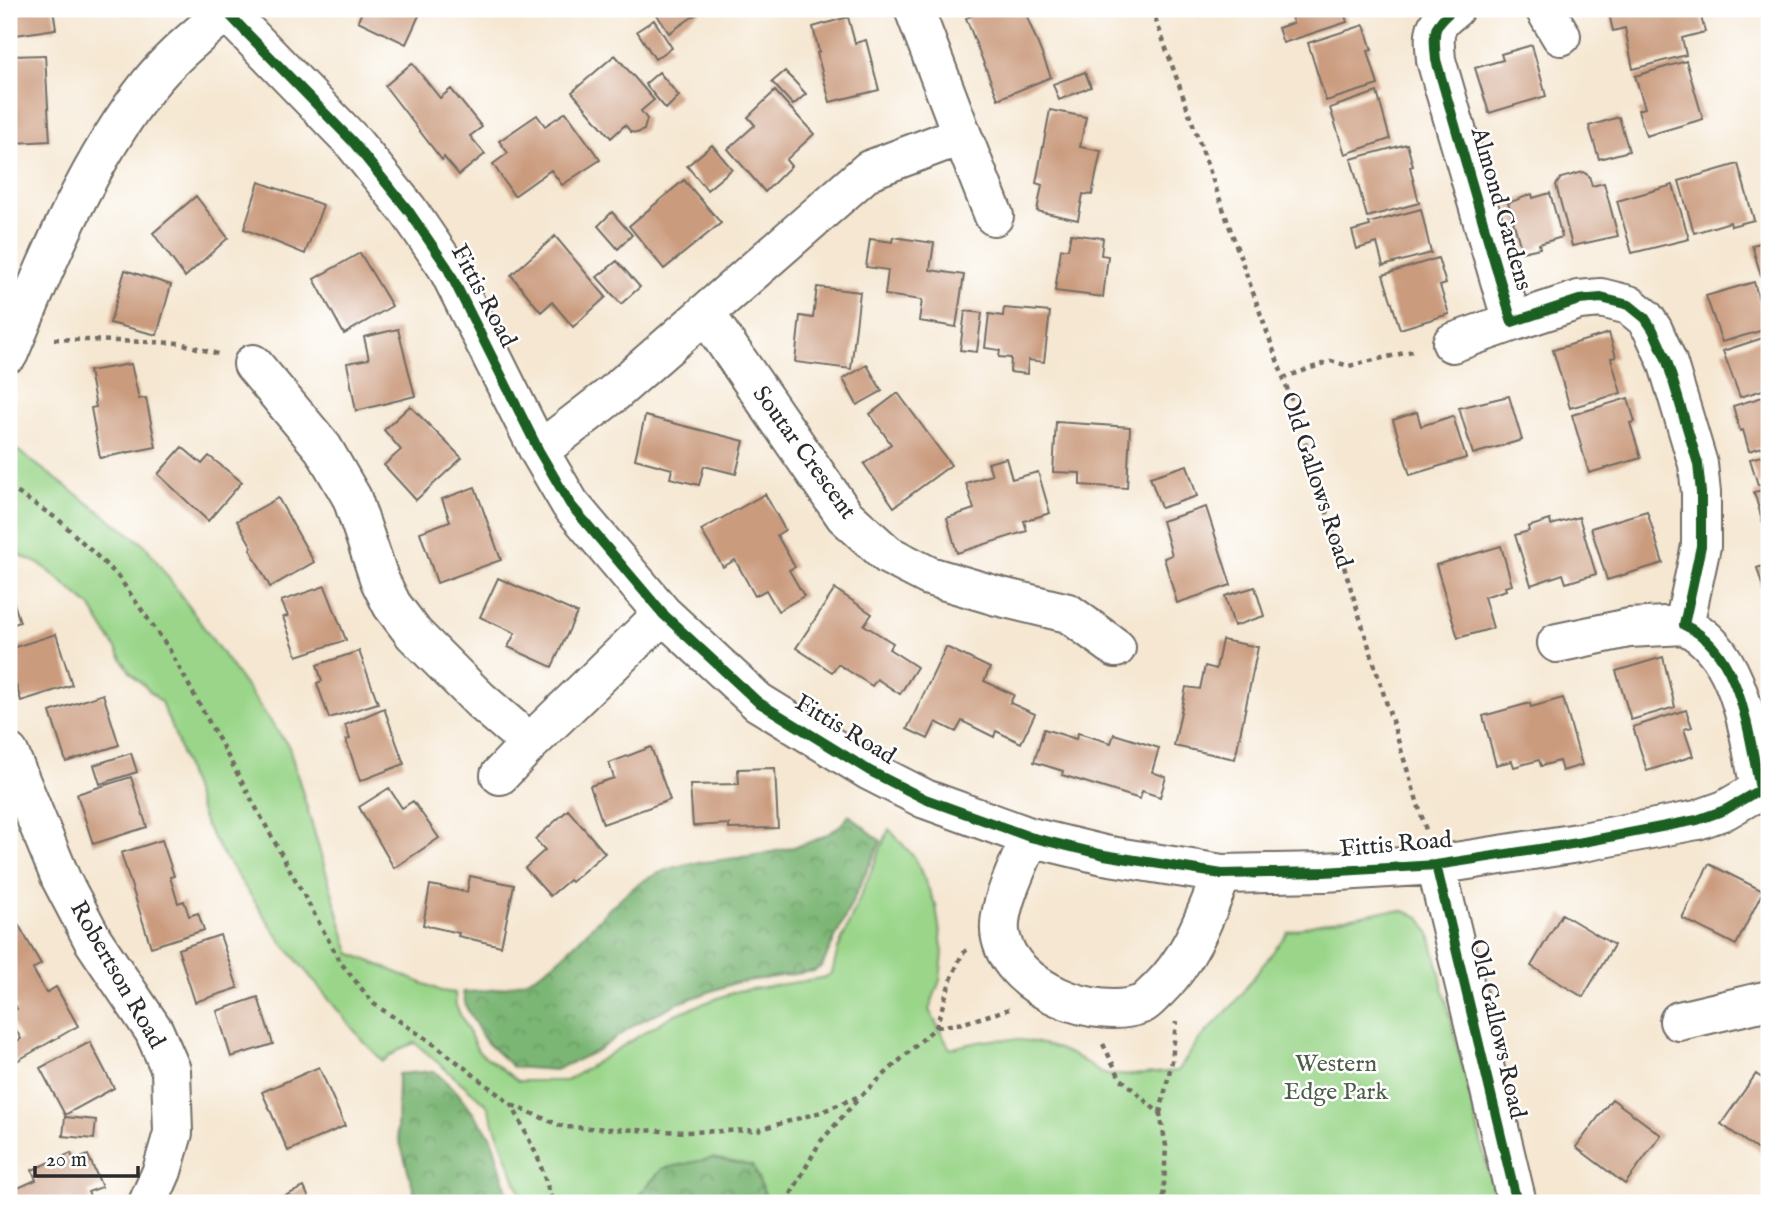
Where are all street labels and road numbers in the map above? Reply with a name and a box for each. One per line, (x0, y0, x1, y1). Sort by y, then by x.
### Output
street label: Almond Gardens (1463, 123, 1539, 294)
street label: Fittis Road (443, 239, 523, 353)
street label: Soutar Crescent (745, 380, 863, 526)
street label: Old Gallows Road (1273, 388, 1359, 572)
street label: Fittis Road (789, 688, 901, 772)
street label: Fittis Road (1339, 825, 1454, 865)
street label: Robertson Road (62, 896, 172, 1055)
street label: Old Gallows Road (1461, 936, 1533, 1122)

